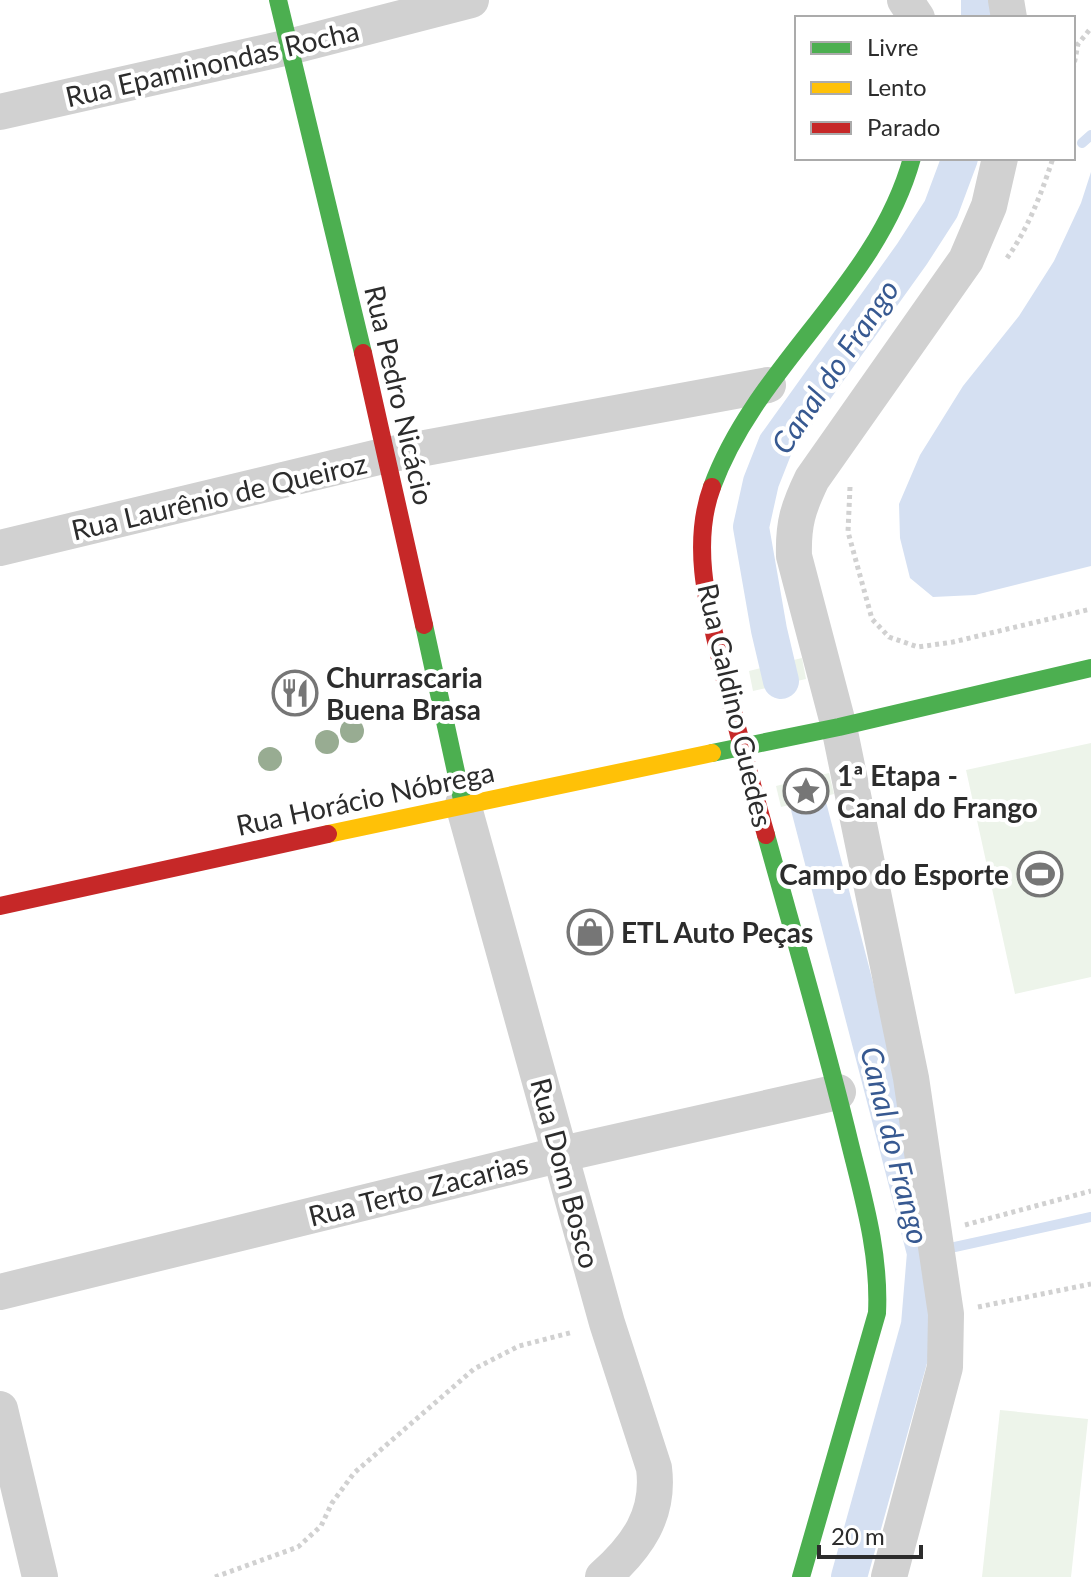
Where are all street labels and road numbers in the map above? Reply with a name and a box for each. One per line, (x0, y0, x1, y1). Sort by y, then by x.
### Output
street label: Rua Epaminondas Rocha (62, 13, 362, 113)
street label: Rua Pedro Nicácio (358, 282, 442, 508)
street label: Rua Laurênio de Queiroz (68, 445, 370, 547)
street label: Rua Galdino Guedes (691, 580, 781, 830)
street label: Rua Horácio Nóbrega (233, 754, 497, 842)
street label: Rua Dom Bosco (524, 1074, 608, 1272)
street label: Rua Terto Zacarias (305, 1145, 531, 1233)

